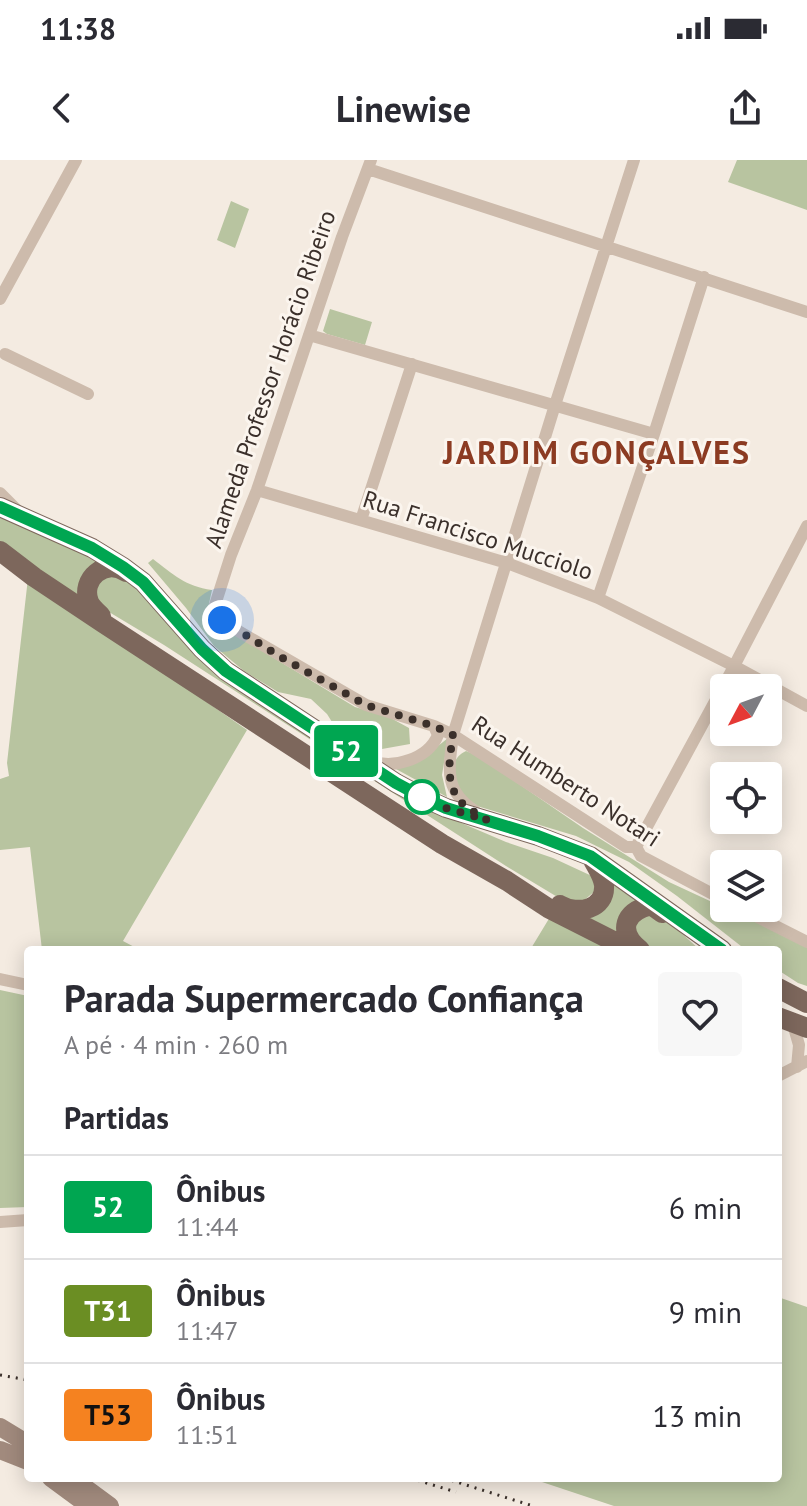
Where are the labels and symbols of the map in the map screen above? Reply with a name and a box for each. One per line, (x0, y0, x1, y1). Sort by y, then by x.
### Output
street label: Alameda Professor Horácio Ribeiro (198, 206, 342, 552)
district label: JARDIM GONÇALVES (442, 431, 751, 473)
street label: Rua Francisco Mucciolo (359, 483, 597, 587)
your location (202, 600, 242, 640)
north arrow (710, 674, 782, 746)
street label: Rua Humberto Notari (466, 708, 666, 854)
line badge: 52 (310, 725, 382, 777)
unlabelled marker (405, 780, 439, 814)

